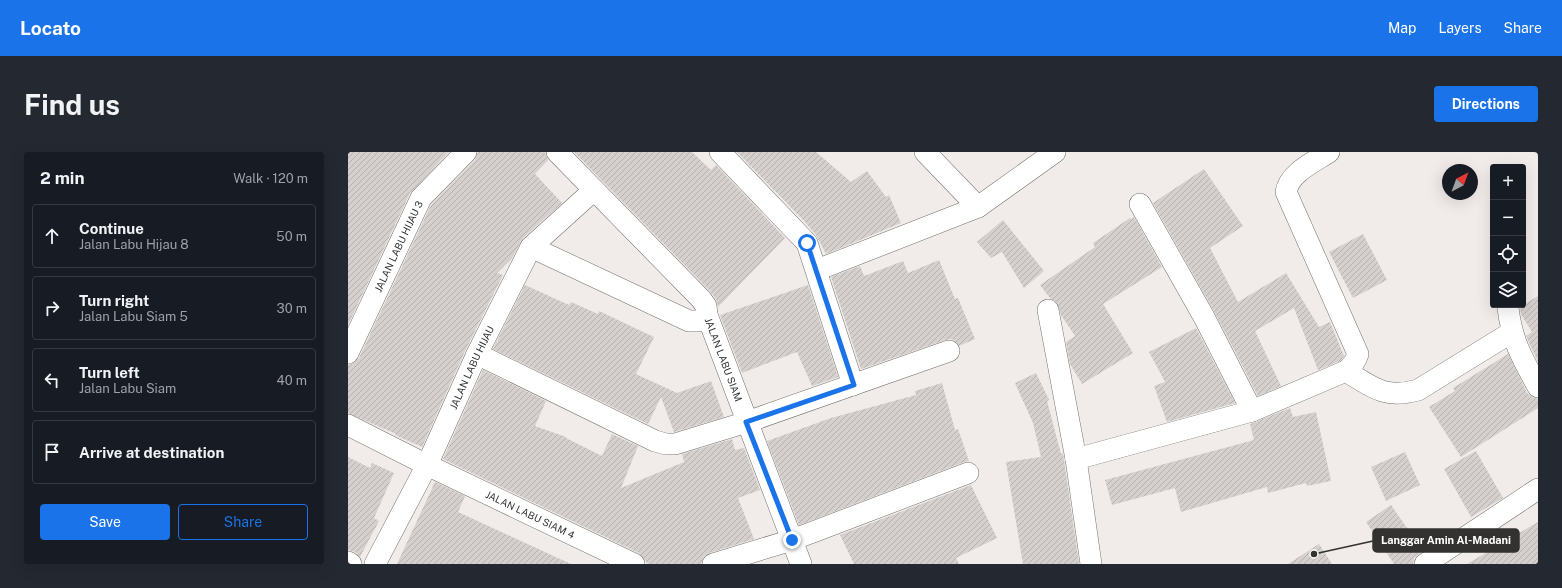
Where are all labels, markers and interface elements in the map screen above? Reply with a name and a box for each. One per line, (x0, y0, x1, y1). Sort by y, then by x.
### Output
text: Locato (20, 17, 81, 39)
text: Map (1388, 20, 1416, 36)
text: Layers (1438, 20, 1482, 36)
text: Share (1504, 20, 1542, 36)
button: Directions (1434, 86, 1538, 122)
text: Find us (24, 88, 120, 121)
north arrow (1442, 164, 1478, 200)
map controls (1490, 164, 1526, 308)
button: + (1490, 164, 1526, 200)
text: 2 min (40, 168, 85, 188)
text: Walk · 120 m (233, 171, 308, 186)
street label: JALAN LABU HIJAU 3 (372, 199, 425, 294)
button: − (1490, 200, 1526, 236)
text: Continue (79, 220, 144, 237)
icon: ahead (41, 225, 63, 247)
text: 50 m (276, 229, 307, 244)
route start (798, 234, 816, 252)
button: locate (1490, 236, 1526, 272)
text: Jalan Labu Hijau 8 (79, 237, 189, 252)
button: layers (1490, 272, 1526, 308)
text: Turn right (79, 292, 149, 309)
icon: right (41, 297, 63, 319)
text: 30 m (277, 301, 307, 316)
text: Jalan Labu Siam 5 (79, 309, 188, 324)
street label: JALAN LABU SIAM (703, 316, 745, 403)
street label: JALAN LABU HIJAU (447, 324, 496, 411)
text: Turn left (79, 364, 140, 381)
icon: left (41, 369, 63, 391)
text: 40 m (276, 373, 307, 388)
text: Jalan Labu Siam (79, 381, 176, 396)
icon: arrive (41, 441, 63, 463)
text: Arrive at destination (79, 444, 224, 461)
street label: JALAN LABU SIAM 4 (484, 488, 577, 541)
button: Save (40, 504, 170, 540)
button: Share (178, 504, 308, 540)
callout: Langgar Amin Al-Madani (1373, 529, 1519, 552)
route end (783, 531, 801, 549)
text: Langgar Amin Al-Madani (1381, 534, 1511, 546)

